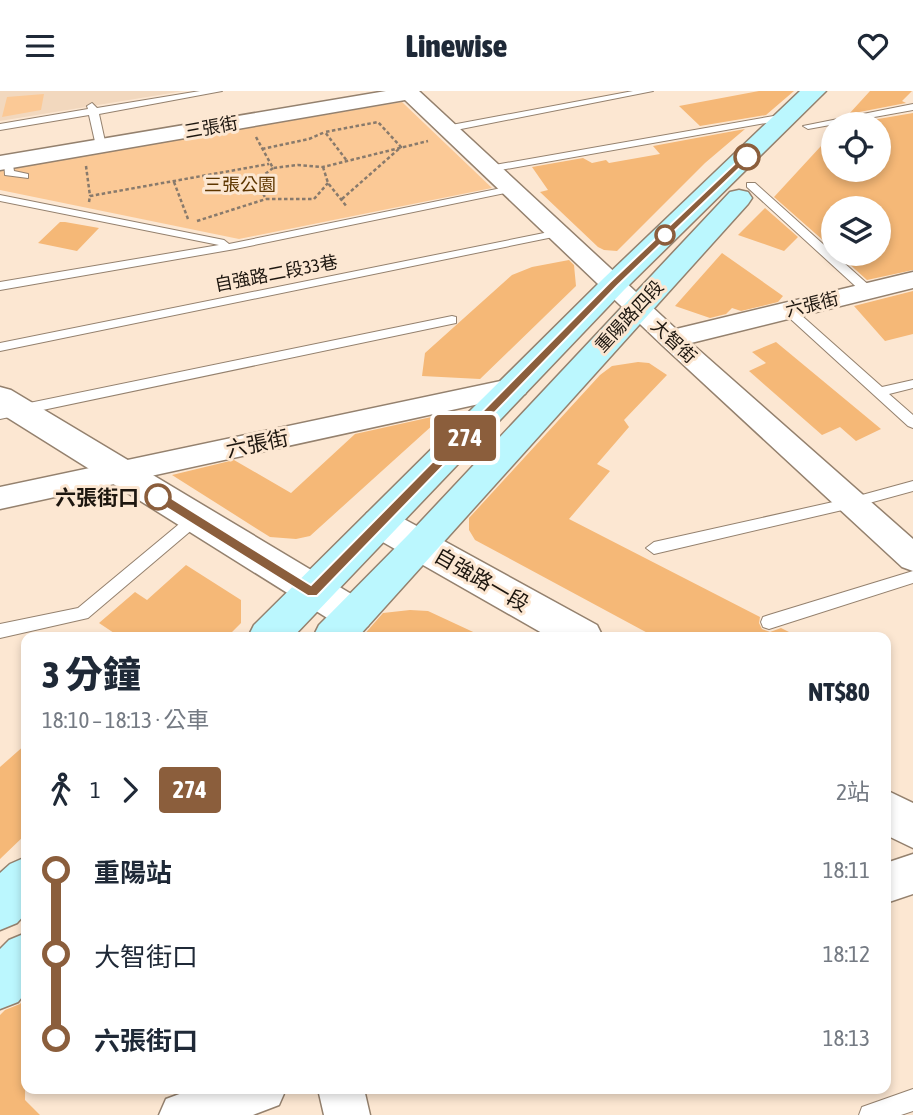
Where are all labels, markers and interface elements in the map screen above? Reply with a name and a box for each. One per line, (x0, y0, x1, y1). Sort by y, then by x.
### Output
icon: menu (21, 27, 59, 65)
text: Linewise (406, 27, 507, 64)
icon: heart (854, 27, 892, 65)
street label: 三張街 (183, 112, 239, 142)
map controls (821, 112, 891, 266)
button: locate (821, 112, 891, 182)
unlabelled marker (734, 144, 760, 170)
park label: 三張公園 (204, 174, 276, 195)
button: layers (821, 196, 891, 266)
unlabelled marker (655, 225, 675, 245)
street label: 自強路二段33巷 (213, 251, 339, 295)
street label: 重陽路四段 (591, 276, 667, 356)
street label: 六張街 (783, 287, 841, 321)
street label: 大智街 (647, 315, 701, 367)
line badge: 274 (425, 415, 505, 461)
text: 274 (448, 424, 482, 451)
street label: 六張街 (224, 425, 290, 461)
marker: 六張街口 (145, 484, 171, 510)
place label: 六張街口 (55, 485, 139, 509)
street label: 自強路一段 (431, 542, 533, 616)
text: 3 分鐘 (42, 653, 141, 696)
text: NT$80 (808, 677, 870, 707)
text: 18:10 – 18:13 · 公車 (42, 707, 209, 733)
icon: walk (42, 771, 80, 809)
icon: forward (111, 771, 149, 809)
text: 274 (173, 776, 207, 803)
text: 1 (90, 777, 101, 803)
text: 2站 (836, 779, 870, 805)
text: 18:11 (823, 857, 870, 883)
text: 重陽站 (94, 858, 172, 888)
text: 18:12 (823, 941, 870, 967)
text: 大智街口 (94, 942, 198, 972)
text: 18:13 (823, 1025, 870, 1051)
text: 六張街口 (94, 1026, 198, 1056)

